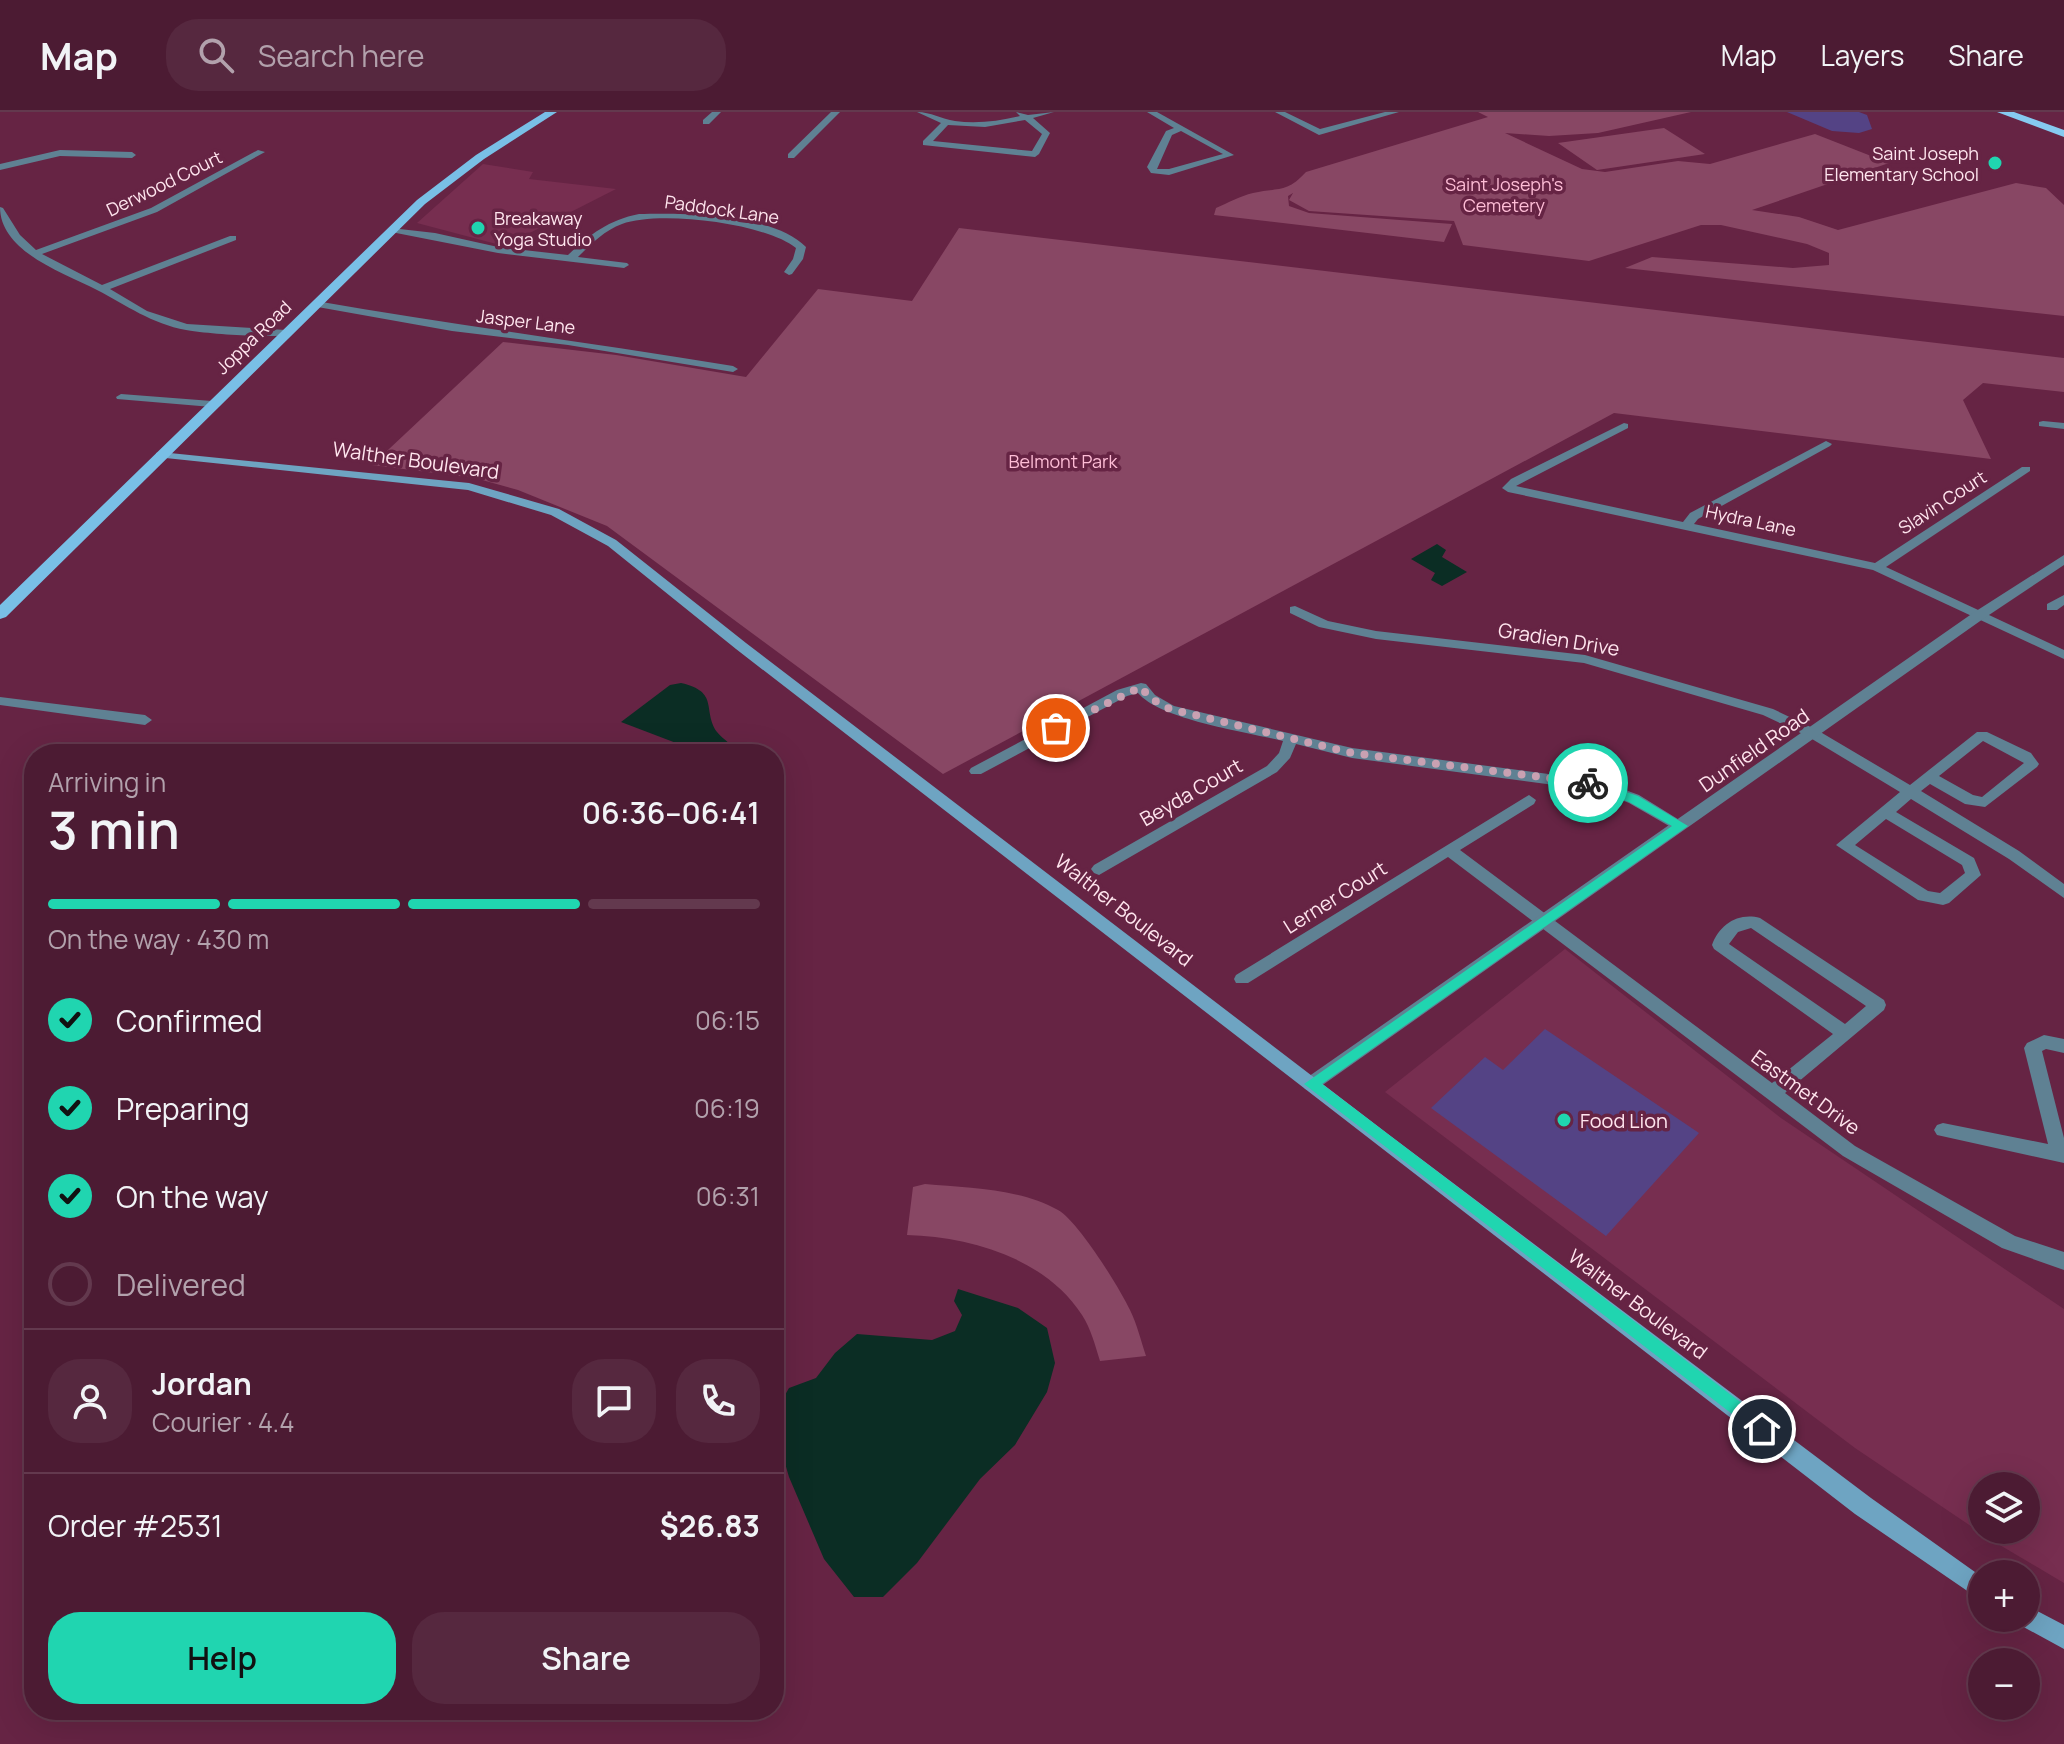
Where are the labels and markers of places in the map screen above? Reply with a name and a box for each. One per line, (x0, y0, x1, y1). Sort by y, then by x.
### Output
place label: Saint Joseph Elementary School (1824, 141, 1979, 186)
marker: Saint Joseph Elementary School (1986, 154, 2004, 172)
place label: Breakaway Yoga Studio (494, 206, 592, 251)
marker: Breakaway Yoga Studio (469, 219, 487, 237)
pin (1022, 694, 1090, 762)
place label: Food Lion (1580, 1107, 1668, 1134)
marker: Food Lion (1555, 1111, 1573, 1129)
pin (1728, 1395, 1796, 1463)

